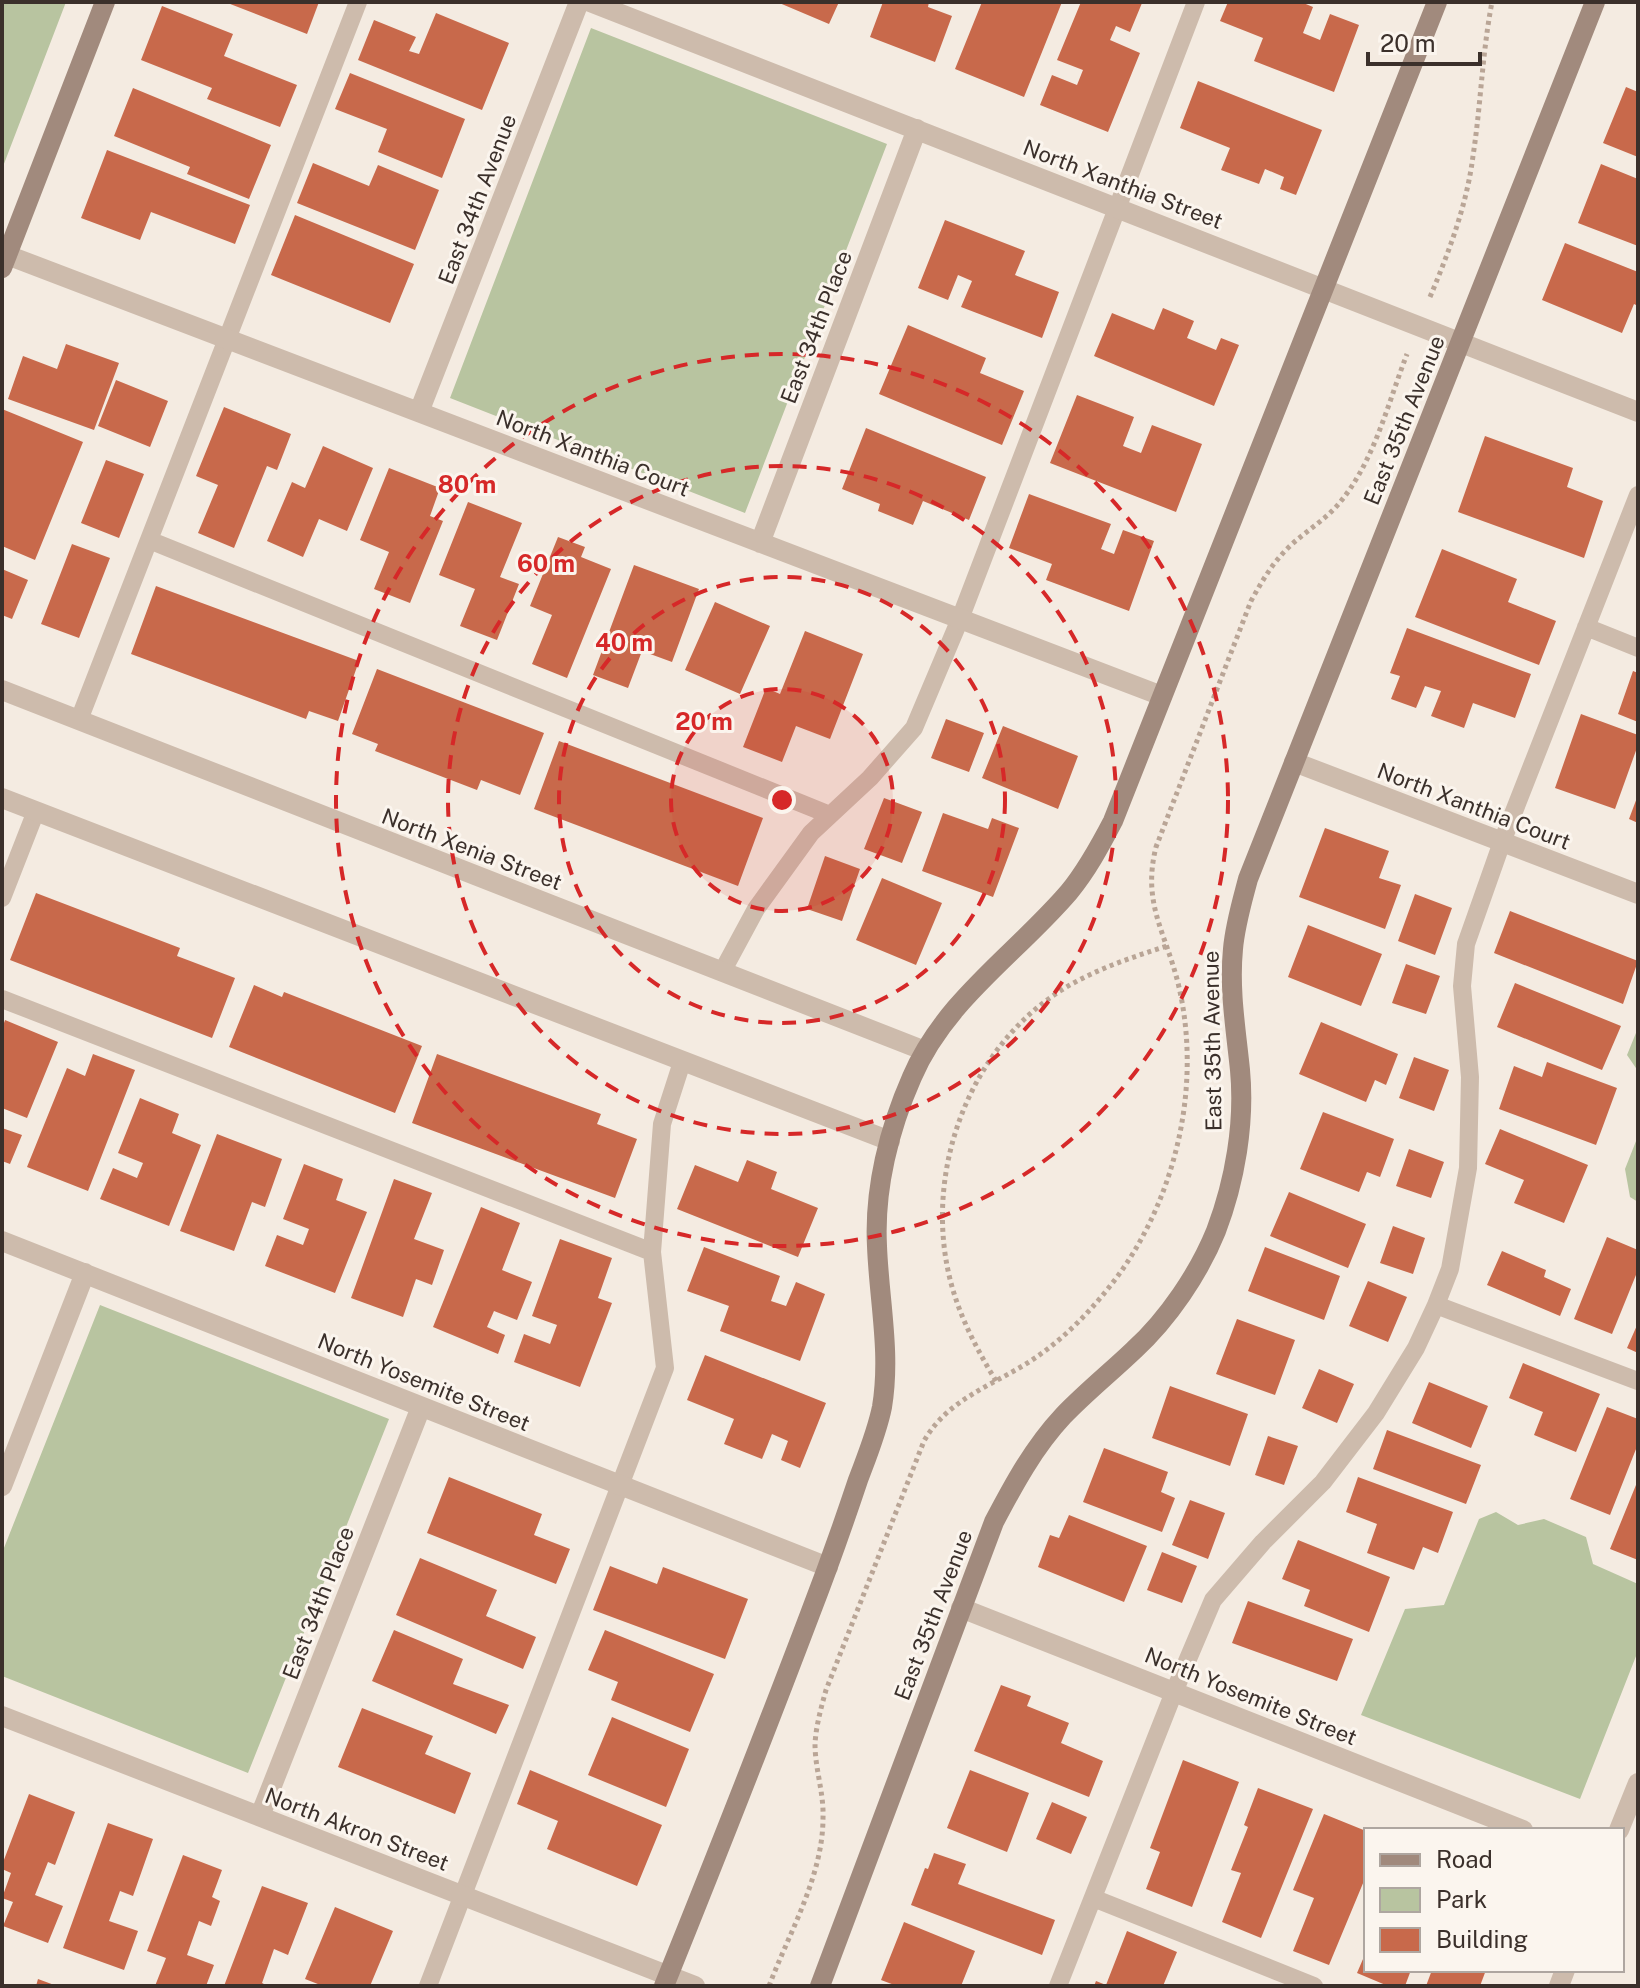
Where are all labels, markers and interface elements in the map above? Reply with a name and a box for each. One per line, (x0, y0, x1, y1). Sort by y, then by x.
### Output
scale bar (1368, 16, 1480, 66)
text: 20 m (1380, 29, 1436, 57)
street label: East 34th Avenue (433, 110, 521, 288)
street label: North Xanthia Street (1020, 134, 1226, 234)
street label: East 34th Place (775, 247, 857, 407)
street label: East 35th Avenue (1358, 331, 1450, 509)
street label: North Xanthia Court (493, 404, 693, 502)
text: 80 m (438, 470, 496, 498)
text: 60 m (517, 549, 575, 577)
text: 40 m (595, 628, 653, 656)
text: 20 m (675, 707, 733, 735)
street label: North Xanthia Court (1374, 757, 1574, 855)
centre of rings (768, 786, 796, 814)
street label: North Xenia Street (378, 803, 566, 895)
street label: East 35th Avenue (1197, 951, 1227, 1131)
street label: North Yosemite Street (314, 1328, 534, 1436)
street label: East 34th Place (277, 1523, 359, 1683)
street label: East 35th Avenue (889, 1526, 977, 1704)
street label: North Yosemite Street (1141, 1642, 1361, 1750)
street label: North Akron Street (261, 1782, 453, 1876)
legend (1364, 1828, 1624, 1972)
text: Road (1436, 1845, 1493, 1873)
text: Park (1436, 1885, 1487, 1913)
text: Building (1436, 1925, 1528, 1953)

